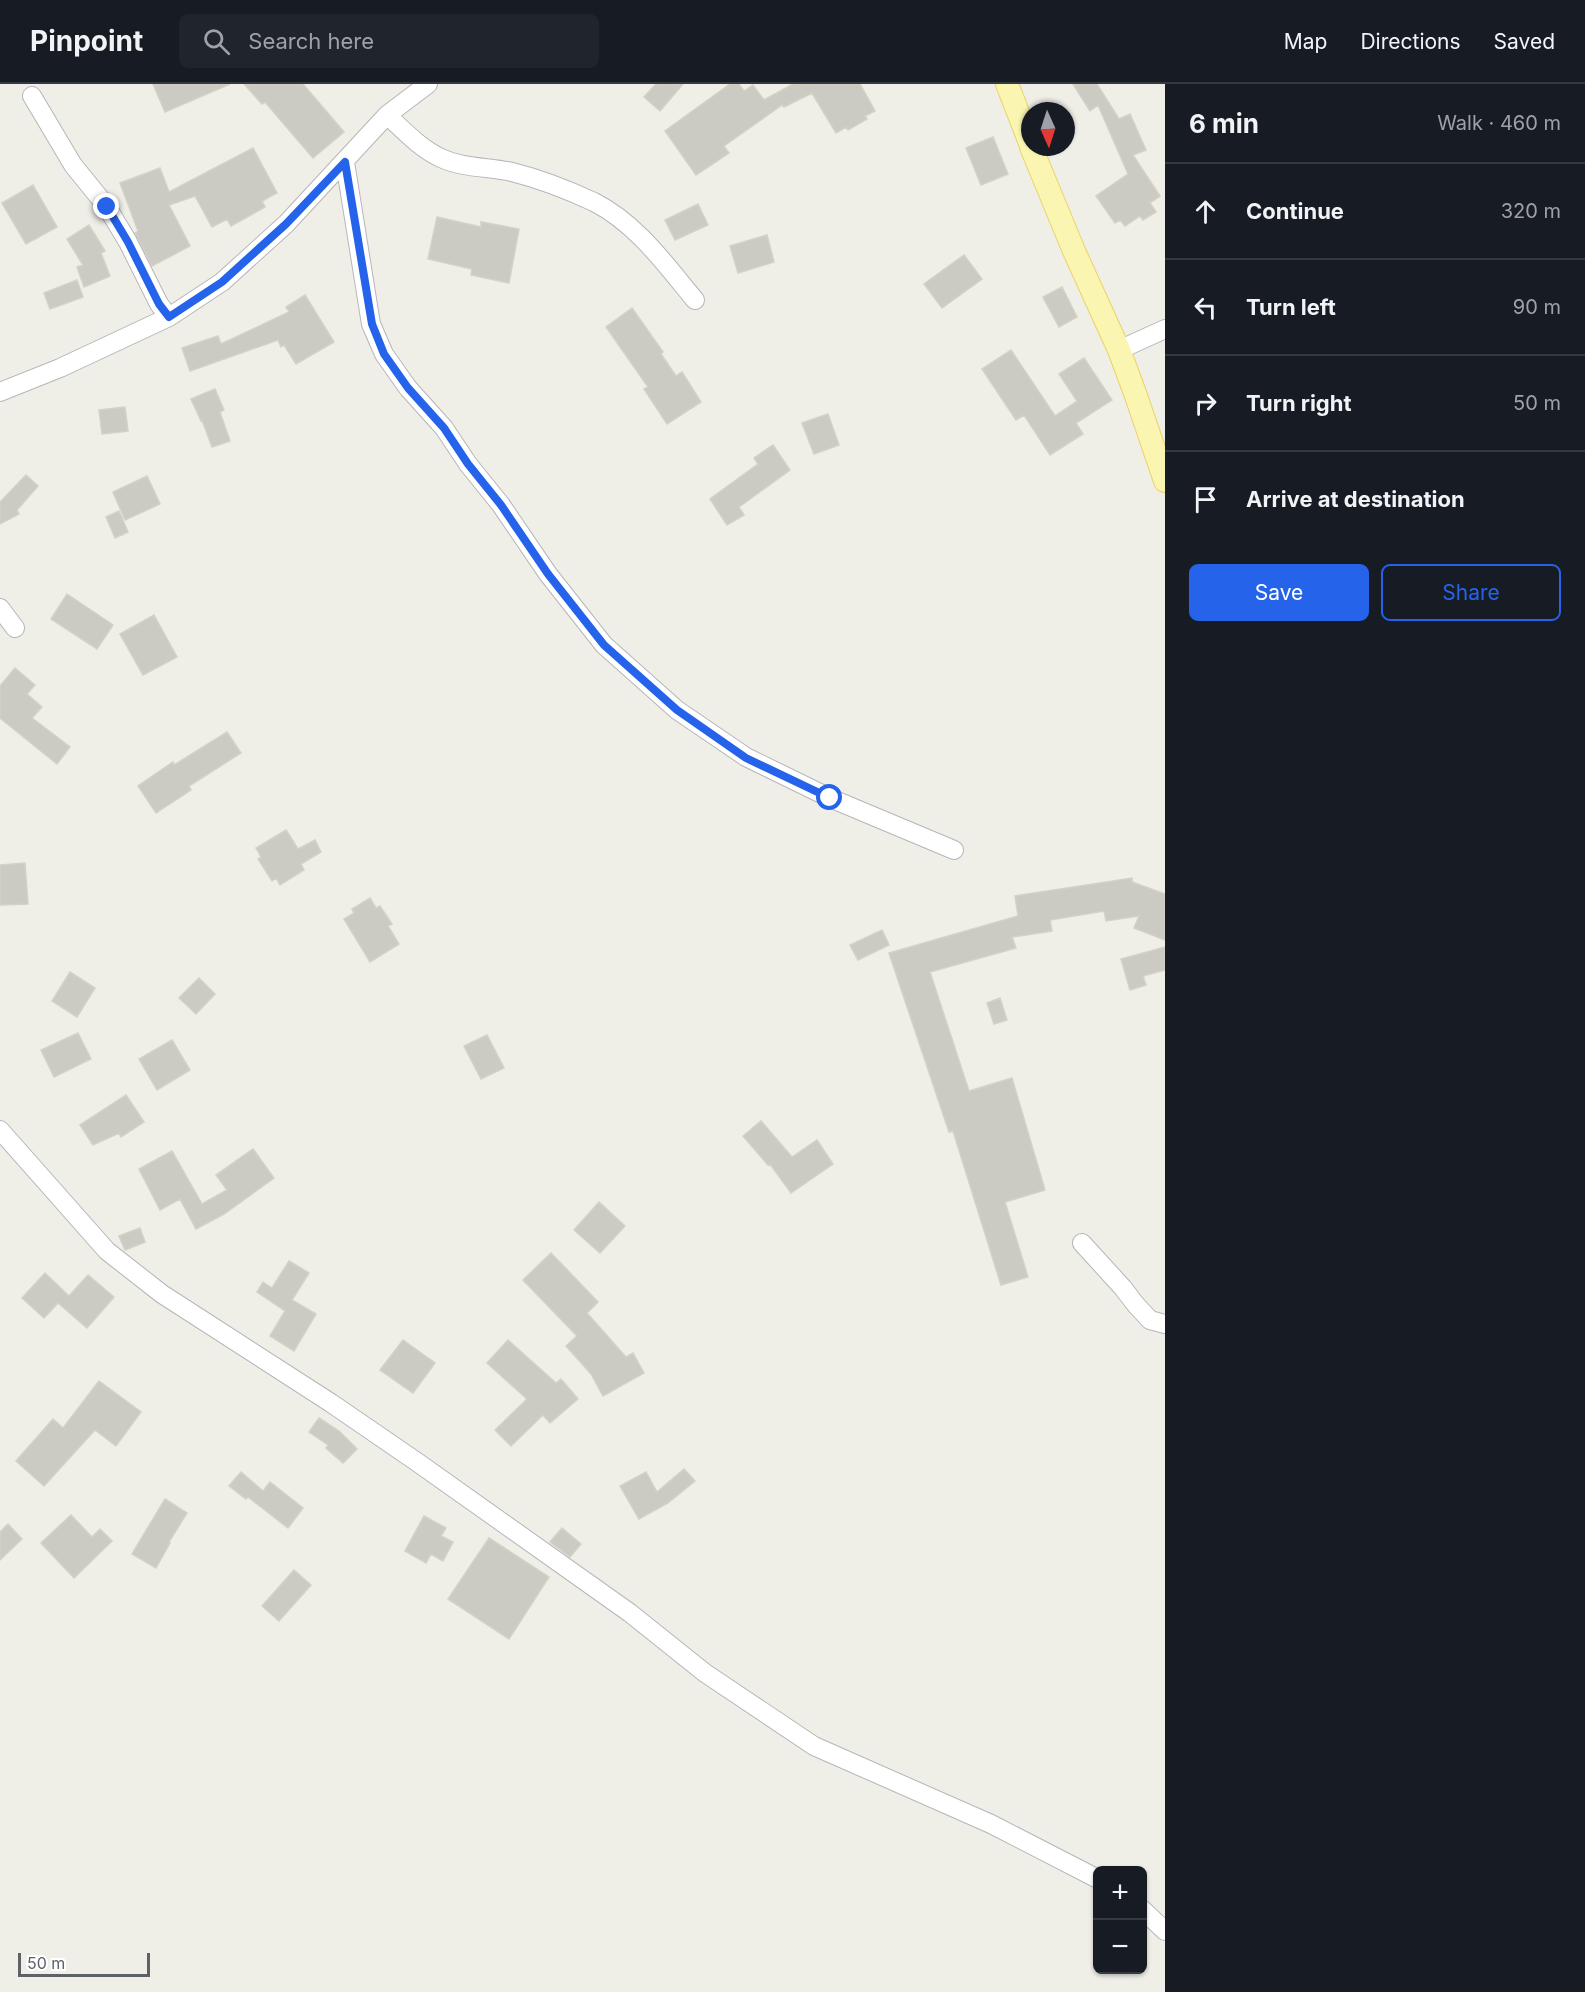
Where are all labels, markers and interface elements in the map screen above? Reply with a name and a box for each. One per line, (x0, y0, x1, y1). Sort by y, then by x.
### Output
search box (179, 14, 599, 68)
text: Pinpoint (30, 24, 143, 58)
icon: search (200, 25, 233, 58)
text: Search here (248, 28, 374, 54)
text: Map (1284, 29, 1327, 54)
text: Directions (1360, 29, 1461, 54)
text: Saved (1494, 29, 1555, 54)
north arrow (1021, 102, 1075, 156)
text: 6 min (1189, 108, 1259, 139)
text: Walk · 460 m (1437, 111, 1561, 135)
route end (93, 193, 119, 219)
icon: ahead (1189, 195, 1222, 228)
text: Continue (1246, 198, 1344, 224)
text: 320 m (1501, 199, 1561, 223)
icon: left (1189, 291, 1222, 324)
text: Turn left (1246, 294, 1336, 320)
text: 90 m (1513, 295, 1561, 319)
icon: right (1189, 387, 1222, 420)
text: Turn right (1246, 390, 1352, 416)
text: 50 m (1513, 391, 1561, 415)
icon: arrive (1189, 483, 1222, 516)
text: Arrive at destination (1246, 486, 1465, 512)
button: Save (1189, 564, 1369, 621)
button: Share (1381, 564, 1561, 621)
route start (816, 784, 842, 810)
map controls (1093, 1866, 1147, 1974)
button: + (1093, 1866, 1147, 1920)
button: − (1093, 1920, 1147, 1974)
scale bar (18, 1950, 150, 1978)
text: 50 m (27, 1953, 65, 1973)

